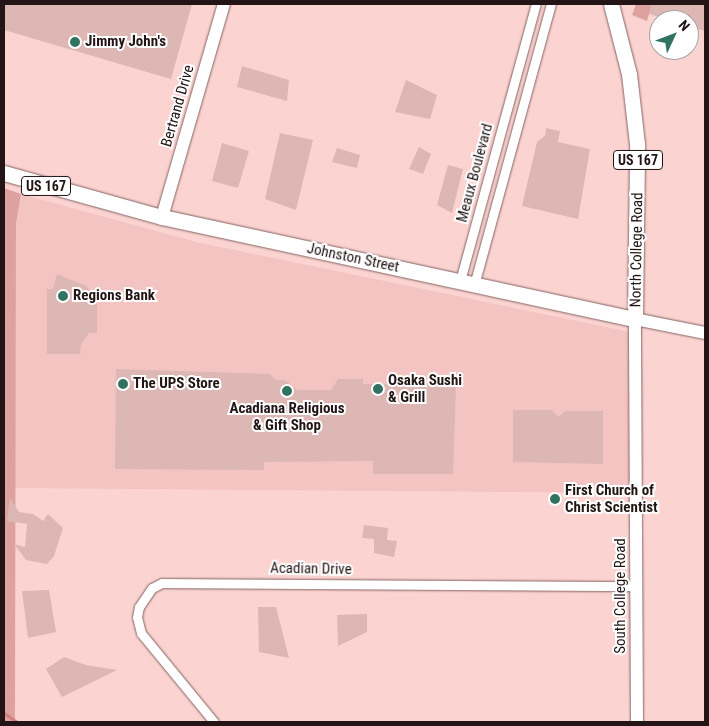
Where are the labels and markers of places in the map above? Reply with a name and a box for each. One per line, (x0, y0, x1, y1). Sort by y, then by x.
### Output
place label: Jimmy John's (85, 33, 166, 51)
marker: Jimmy John's (69, 36, 81, 48)
place label: Regions Bank (73, 287, 155, 305)
marker: Regions Bank (57, 290, 69, 302)
place label: Osaka Sushi & Grill (388, 371, 462, 406)
place label: The UPS Store (133, 375, 220, 393)
marker: The UPS Store (117, 378, 129, 390)
marker: Osaka Sushi & Grill (372, 383, 384, 395)
marker: Acadiana Religious & Gift Shop (281, 385, 293, 397)
place label: Acadiana Religious & Gift Shop (229, 399, 345, 434)
place label: First Church of Christ Scientist (565, 481, 658, 516)
marker: First Church of Christ Scientist (549, 493, 561, 505)

